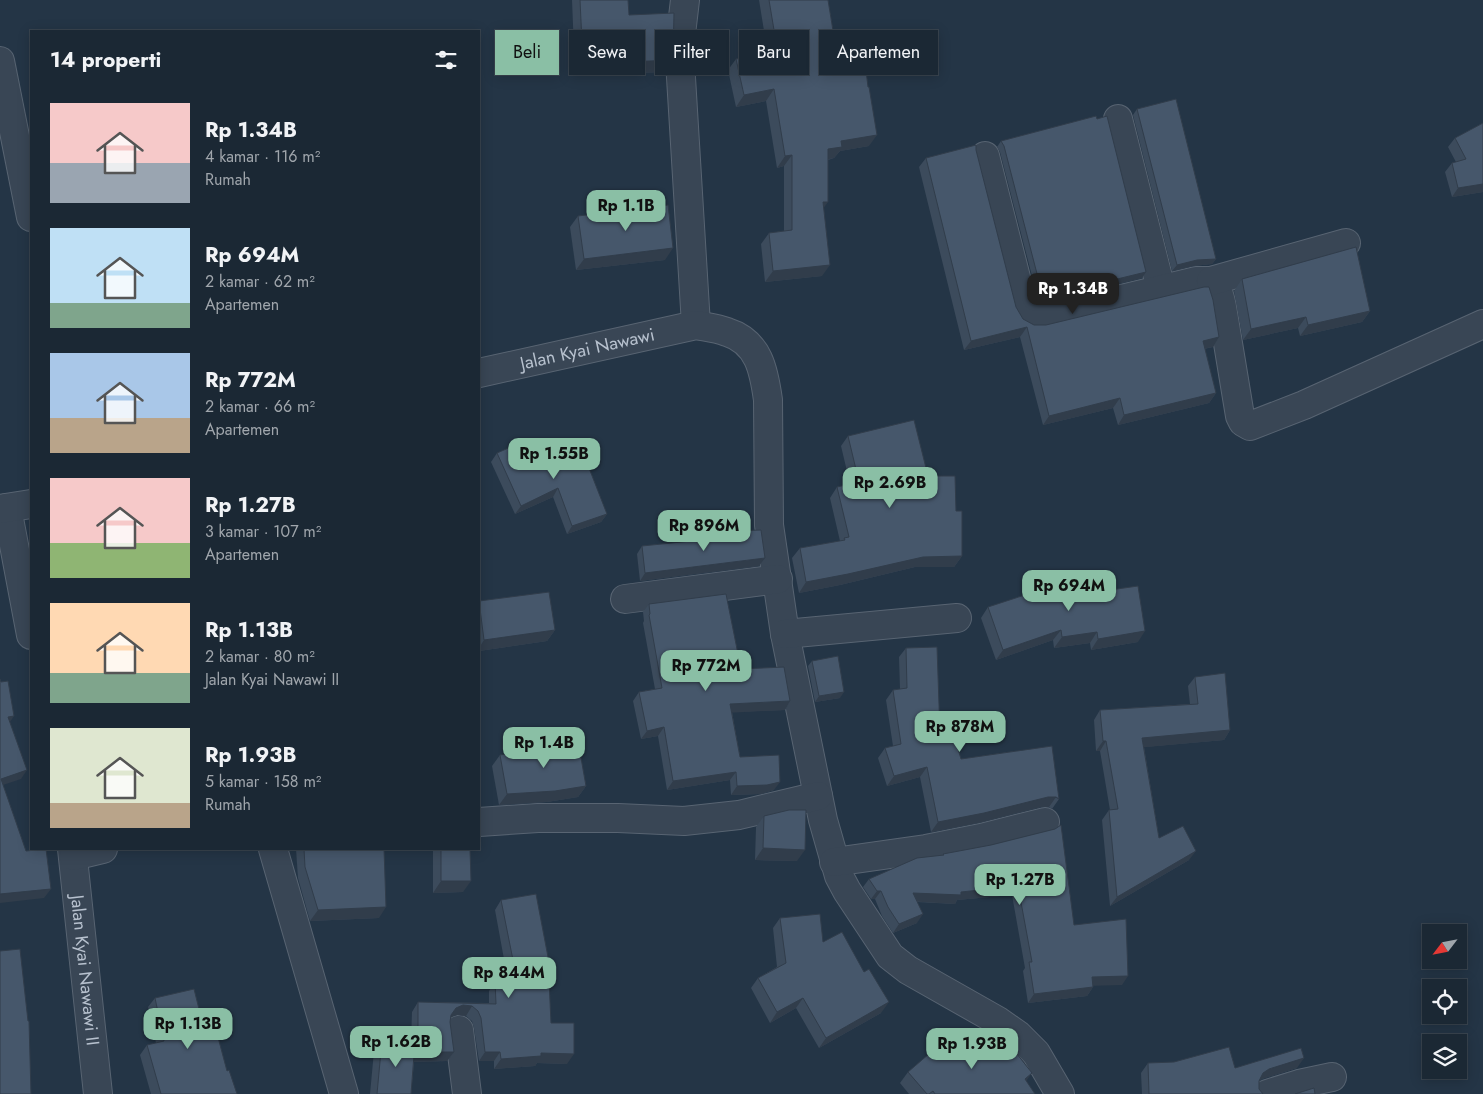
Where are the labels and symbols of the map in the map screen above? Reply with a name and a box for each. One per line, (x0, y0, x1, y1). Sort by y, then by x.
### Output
pin: Rp 1.1B (580, 190, 672, 232)
pin: Rp 1.34B (1021, 272, 1125, 315)
street label: Jalan Kyai Nawawi (516, 322, 657, 377)
pin: Rp 1.55B (502, 438, 606, 480)
pin: Rp 2.69B (838, 466, 942, 509)
pin: Rp 896M (658, 510, 750, 552)
pin: Rp 694M (1023, 570, 1115, 612)
pin: Rp 772M (660, 650, 752, 692)
pin: Rp 878M (914, 710, 1006, 753)
pin: Rp 1.4B (498, 726, 590, 769)
pin: Rp 1.27B (968, 864, 1072, 906)
street label: Jalan Kyai Nawawi II (64, 892, 106, 1047)
north arrow (1422, 924, 1468, 969)
pin: Rp 844M (463, 956, 555, 999)
pin: Rp 1.13B (136, 1008, 240, 1050)
pin: Rp 1.62B (344, 1026, 448, 1068)
pin: Rp 1.93B (920, 1028, 1024, 1070)

